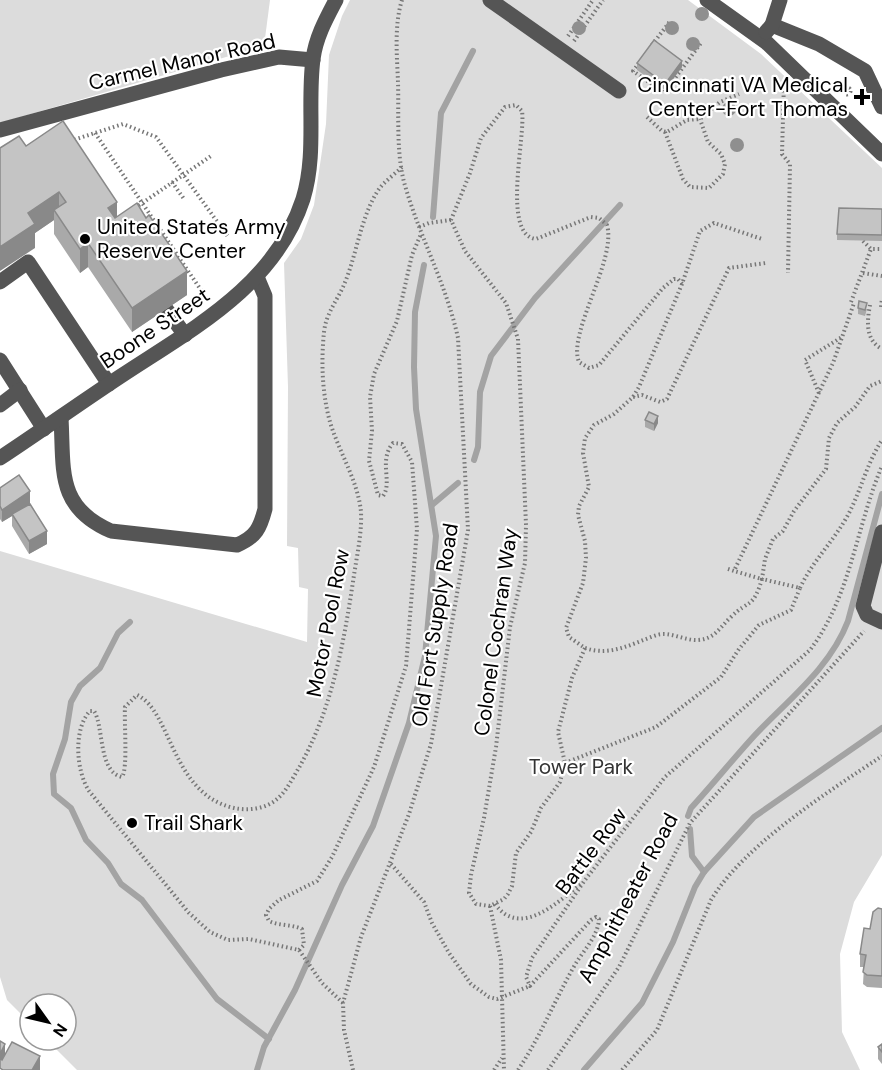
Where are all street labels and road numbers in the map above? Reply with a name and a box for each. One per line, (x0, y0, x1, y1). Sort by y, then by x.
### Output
street label: Carmel Manor Road (86, 27, 278, 97)
street label: Boone Street (95, 281, 215, 375)
street label: Old Fort Supply Road (405, 521, 465, 729)
street label: Colonel Cochran Way (468, 526, 524, 738)
street label: Motor Pool Row (300, 547, 356, 699)
street label: Battle Row (549, 802, 633, 900)
street label: Amphitheater Road (571, 808, 685, 988)

